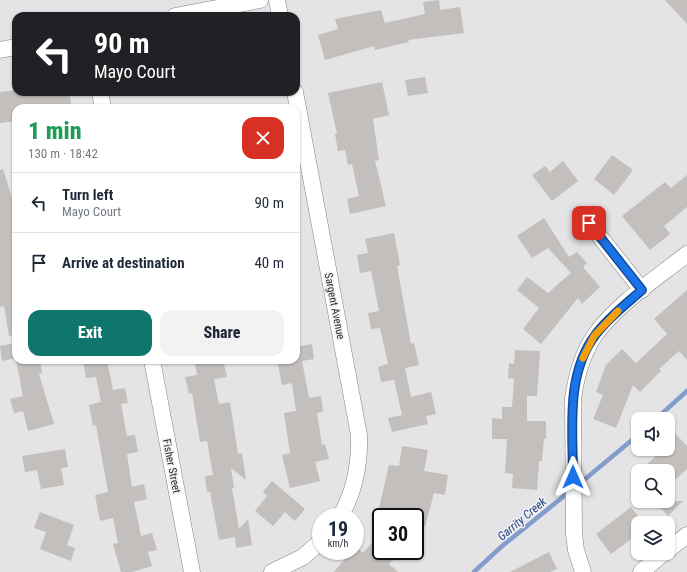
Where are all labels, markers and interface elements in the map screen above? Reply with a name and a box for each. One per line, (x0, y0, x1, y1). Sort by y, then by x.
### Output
text: 90 m (94, 27, 150, 60)
icon: left (28, 28, 80, 80)
text: Mayo Court (94, 61, 176, 82)
text: 1 min (28, 117, 82, 145)
button: close (242, 117, 284, 159)
text: 130 m · 18:42 (28, 146, 98, 161)
text: Turn left (62, 186, 113, 204)
icon: left (28, 192, 50, 214)
text: 90 m (254, 194, 284, 212)
text: Mayo Court (62, 204, 121, 219)
pin (572, 206, 606, 240)
icon: arrive (578, 212, 600, 234)
icon: arrive (28, 252, 50, 274)
text: Arrive at destination (62, 254, 185, 272)
text: 40 m (254, 254, 284, 272)
street label: Sargent Avenue (322, 272, 347, 341)
button: Exit (28, 310, 152, 356)
button: Share (160, 310, 284, 356)
map controls (631, 412, 675, 560)
button: sound (631, 412, 675, 456)
street label: Fisher Street (160, 438, 183, 494)
position arrow (552, 456, 594, 498)
button: search (631, 464, 675, 508)
water label: Garrity Creek (495, 494, 550, 543)
speed limit sign: 30 (372, 508, 424, 560)
button: layers (631, 516, 675, 560)
text: 19 (328, 517, 348, 541)
text: km/h (328, 538, 348, 549)

